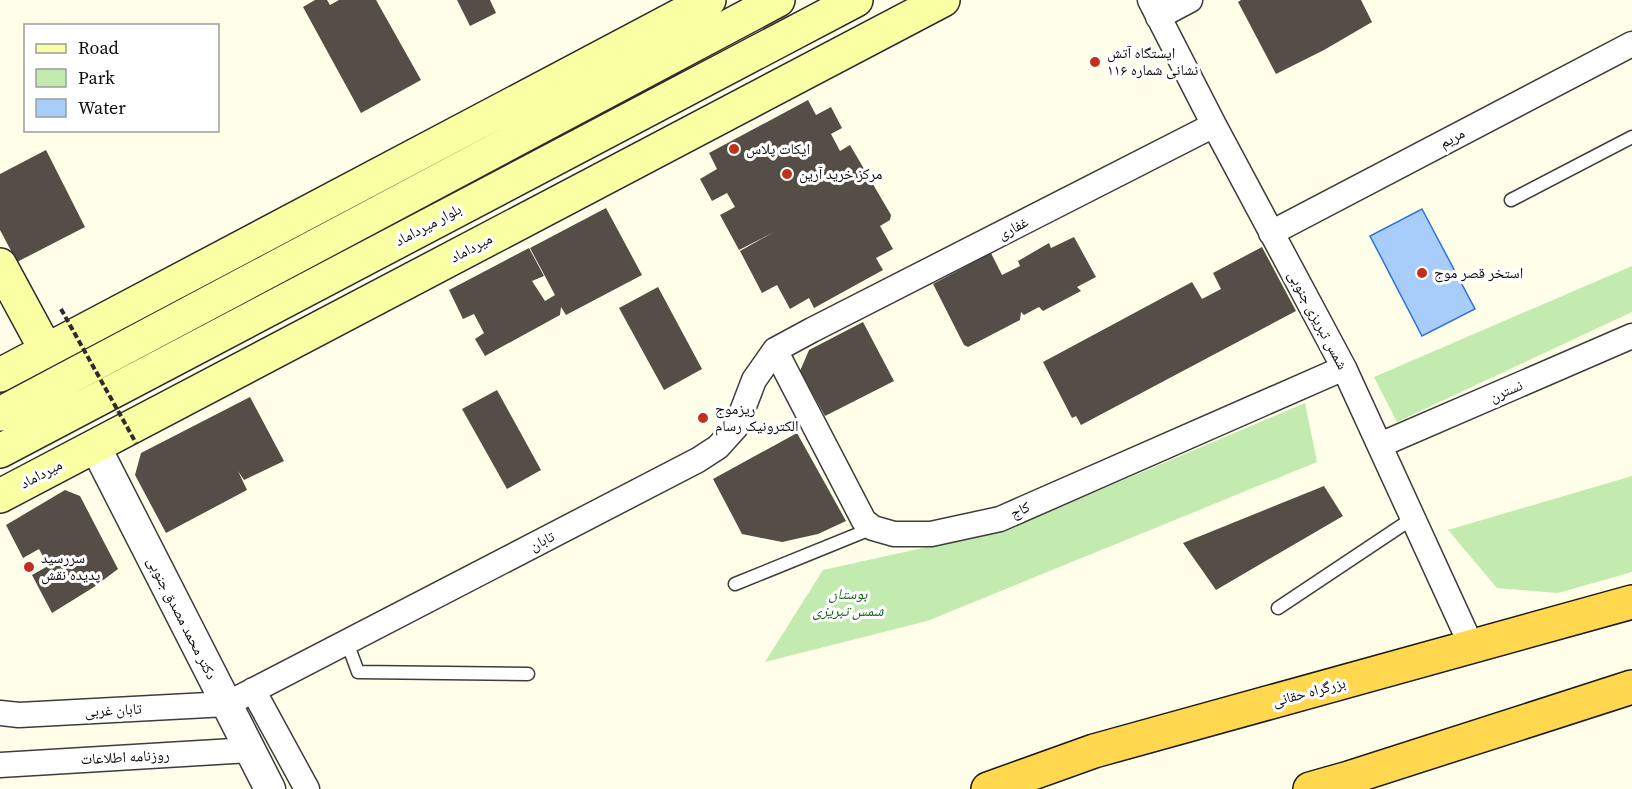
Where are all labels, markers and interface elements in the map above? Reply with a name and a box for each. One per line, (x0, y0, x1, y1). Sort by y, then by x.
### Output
legend (24, 24, 219, 132)
text: Road (78, 35, 119, 60)
place label: ایستگاه آتش نشانی شماره ۱۱۶ (1107, 42, 1198, 80)
marker: ایستگاه آتش نشانی شماره ۱۱۶ (1088, 55, 1102, 69)
text: Park (78, 65, 115, 90)
text: Water (78, 95, 126, 120)
street label: مریم (1435, 122, 1468, 153)
place label: ایکات پلاس (746, 138, 810, 159)
marker: ایکات پلاس (727, 142, 741, 156)
place label: مرکز خرید آرین (799, 163, 882, 184)
marker: مرکز خرید آرین (780, 167, 794, 181)
street label: بلوار میرداماد (391, 198, 465, 251)
street label: غفارى (994, 211, 1032, 244)
street label: میرداماد (446, 228, 496, 267)
place label: استخر قصر موج (1434, 262, 1523, 283)
street label: شمس تبریزی جنوبی (1283, 266, 1354, 373)
marker: استخر قصر موج (1415, 266, 1429, 280)
street label: نسترن (1486, 374, 1526, 407)
place label: ریزموج الکترونیک رسام (715, 398, 799, 436)
marker: ریزموج الکترونیک رسام (696, 411, 710, 425)
street label: میرداماد (16, 454, 66, 493)
street label: کاج (1007, 496, 1033, 523)
street label: تابان (526, 525, 558, 556)
place label: سررسید پدیده نقش (41, 547, 100, 585)
street label: دکتر محمد مصدق جنوبی (142, 553, 222, 683)
marker: سررسید پدیده نقش (22, 560, 36, 574)
park label: بوستان شمس تبریزی (813, 583, 884, 621)
street label: بزرگراه حقانی (1270, 672, 1348, 711)
street label: تابان غربی (84, 697, 143, 721)
street label: روزنامه اطلاعات (80, 744, 170, 769)

